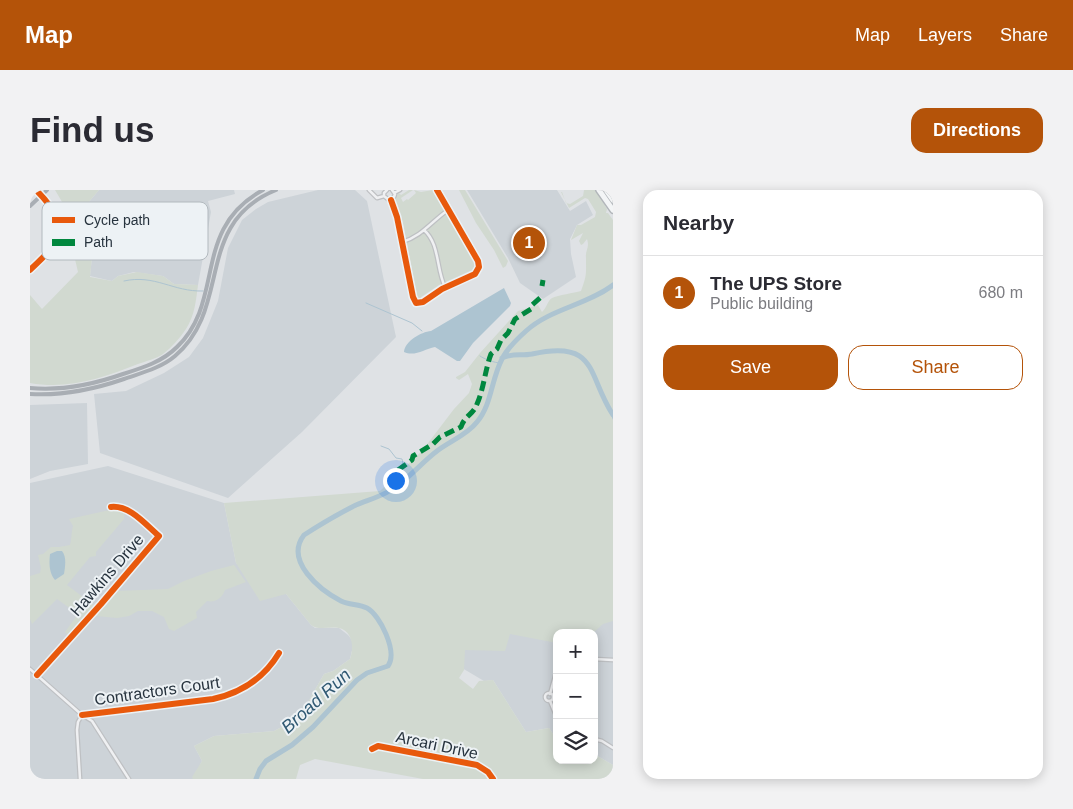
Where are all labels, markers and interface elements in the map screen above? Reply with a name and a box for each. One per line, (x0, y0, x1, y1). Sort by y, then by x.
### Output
text: Map (25, 21, 73, 48)
text: Map (855, 25, 890, 45)
text: Layers (918, 25, 972, 45)
text: Share (1000, 25, 1048, 45)
button: Directions (911, 108, 1043, 153)
text: Find us (30, 110, 154, 149)
legend (42, 202, 208, 260)
text: Nearby (663, 211, 734, 234)
text: Cycle path (84, 212, 150, 228)
pin: 1 (513, 224, 545, 262)
text: Path (84, 234, 113, 250)
text: The UPS Store (710, 273, 842, 294)
text: 1 (675, 284, 683, 301)
text: 680 m (979, 284, 1023, 301)
text: Public building (710, 295, 813, 312)
button: Save (663, 345, 838, 390)
button: Share (848, 345, 1023, 390)
your location (383, 468, 409, 494)
street label: Hawkins Drive (67, 531, 147, 619)
map controls (553, 629, 598, 764)
button: + (553, 629, 598, 674)
water label: Broad Run (277, 665, 355, 737)
street label: Contractors Court (93, 674, 221, 708)
button: − (553, 674, 598, 719)
button: layers (553, 719, 598, 764)
street label: Arcari Drive (394, 728, 480, 762)

